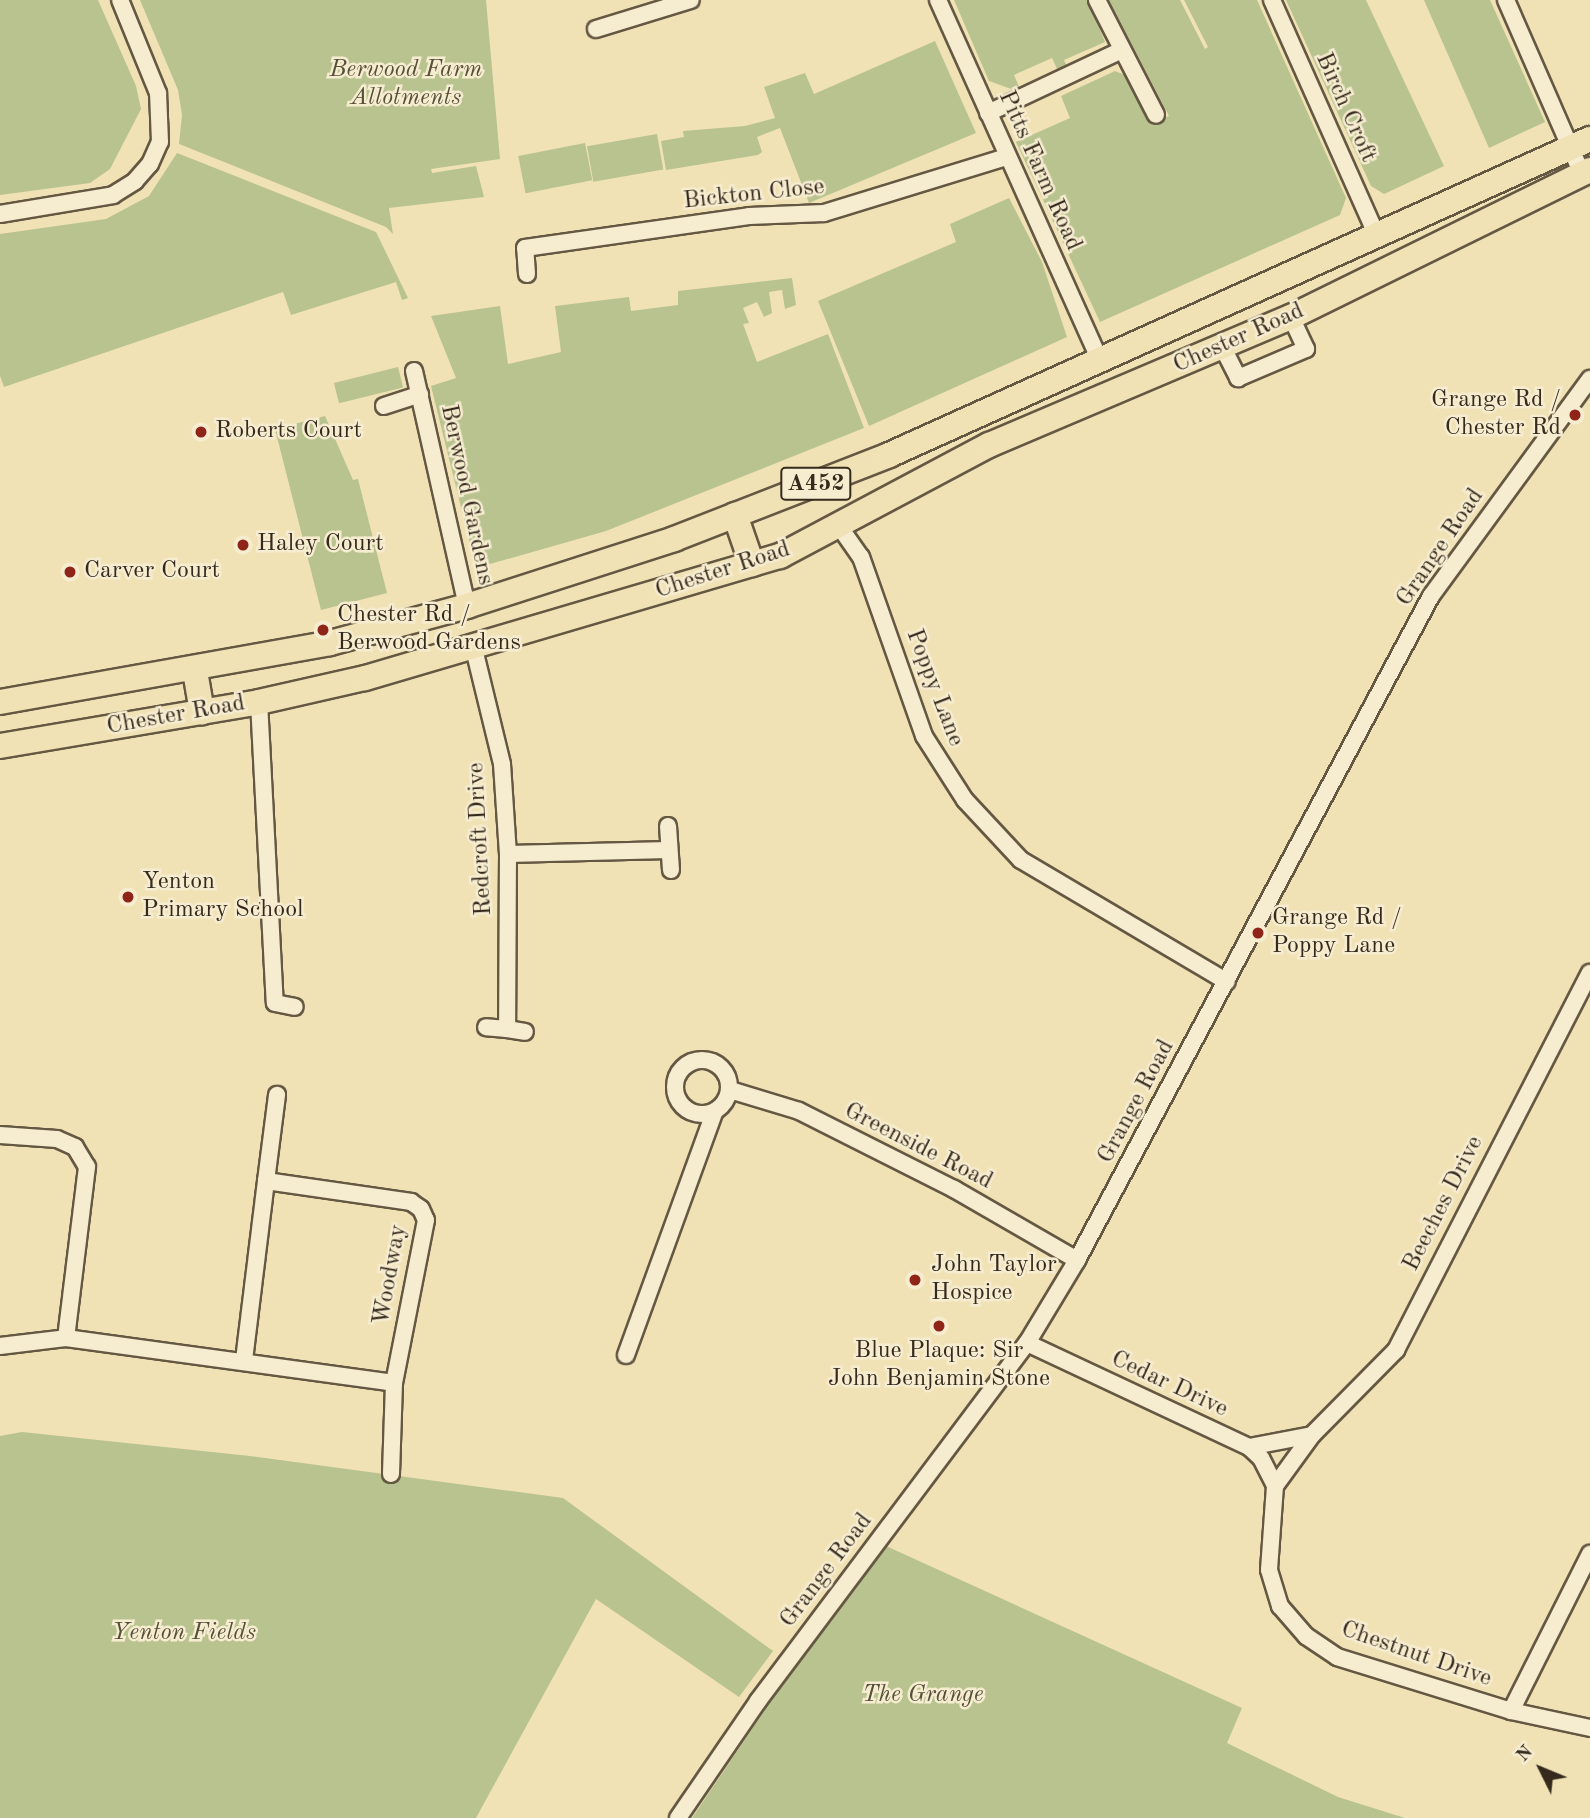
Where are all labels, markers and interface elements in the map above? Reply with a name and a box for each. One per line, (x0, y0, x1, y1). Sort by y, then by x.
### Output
street label: Birch Croft (1308, 49, 1382, 167)
park label: Berwood Farm Allotments (330, 57, 482, 113)
street label: Pitts Farm Road (991, 86, 1087, 256)
street label: Bickton Close (682, 173, 826, 217)
street label: Chester Road (1169, 297, 1309, 381)
place label: Grange Rd / Chester Rd (1431, 387, 1561, 443)
street label: Berwood Gardens (433, 402, 499, 588)
marker: Grange Rd / Chester Rd (1567, 407, 1583, 423)
place label: Roberts Court (215, 418, 362, 446)
marker: Roberts Court (193, 424, 209, 440)
road number: A452 (779, 464, 853, 504)
street label: Grange Road (1391, 484, 1491, 612)
place label: Haley Court (257, 531, 384, 559)
street label: Chester Road (652, 536, 794, 606)
marker: Haley Court (235, 537, 251, 553)
place label: Carver Court (84, 558, 220, 586)
marker: Carver Court (62, 564, 78, 580)
place label: Chester Rd / Berwood Gardens (337, 602, 521, 658)
marker: Chester Rd / Berwood Gardens (315, 622, 331, 638)
street label: Poppy Lane (898, 625, 970, 751)
street label: Chester Road (105, 690, 247, 742)
street label: Redcroft Drive (463, 762, 499, 916)
place label: Yenton Primary School (142, 869, 304, 925)
marker: Yenton Primary School (120, 889, 136, 905)
place label: Grange Rd / Poppy Lane (1272, 905, 1402, 961)
marker: Grange Rd / Poppy Lane (1250, 925, 1266, 941)
street label: Grange Road (1092, 1035, 1182, 1169)
street label: Greenside Road (839, 1097, 997, 1197)
street label: Beeches Drive (1398, 1132, 1490, 1276)
street label: Woodway (368, 1222, 414, 1328)
place label: John Taylor Hospice (931, 1252, 1057, 1308)
marker: John Taylor Hospice (905, 1270, 925, 1290)
marker: Blue Plaque: Sir John Benjamin Stone (931, 1318, 947, 1334)
place label: Blue Plaque: Sir John Benjamin Stone (828, 1338, 1050, 1394)
street label: Cedar Drive (1106, 1345, 1232, 1425)
street label: Grange Road (775, 1508, 879, 1634)
street label: Chestnut Drive (1337, 1616, 1495, 1694)
park label: Yenton Fields (112, 1620, 256, 1648)
park label: The Grange (862, 1682, 984, 1710)
north arrow (1506, 1734, 1576, 1804)
text: N (1513, 1743, 1537, 1766)

